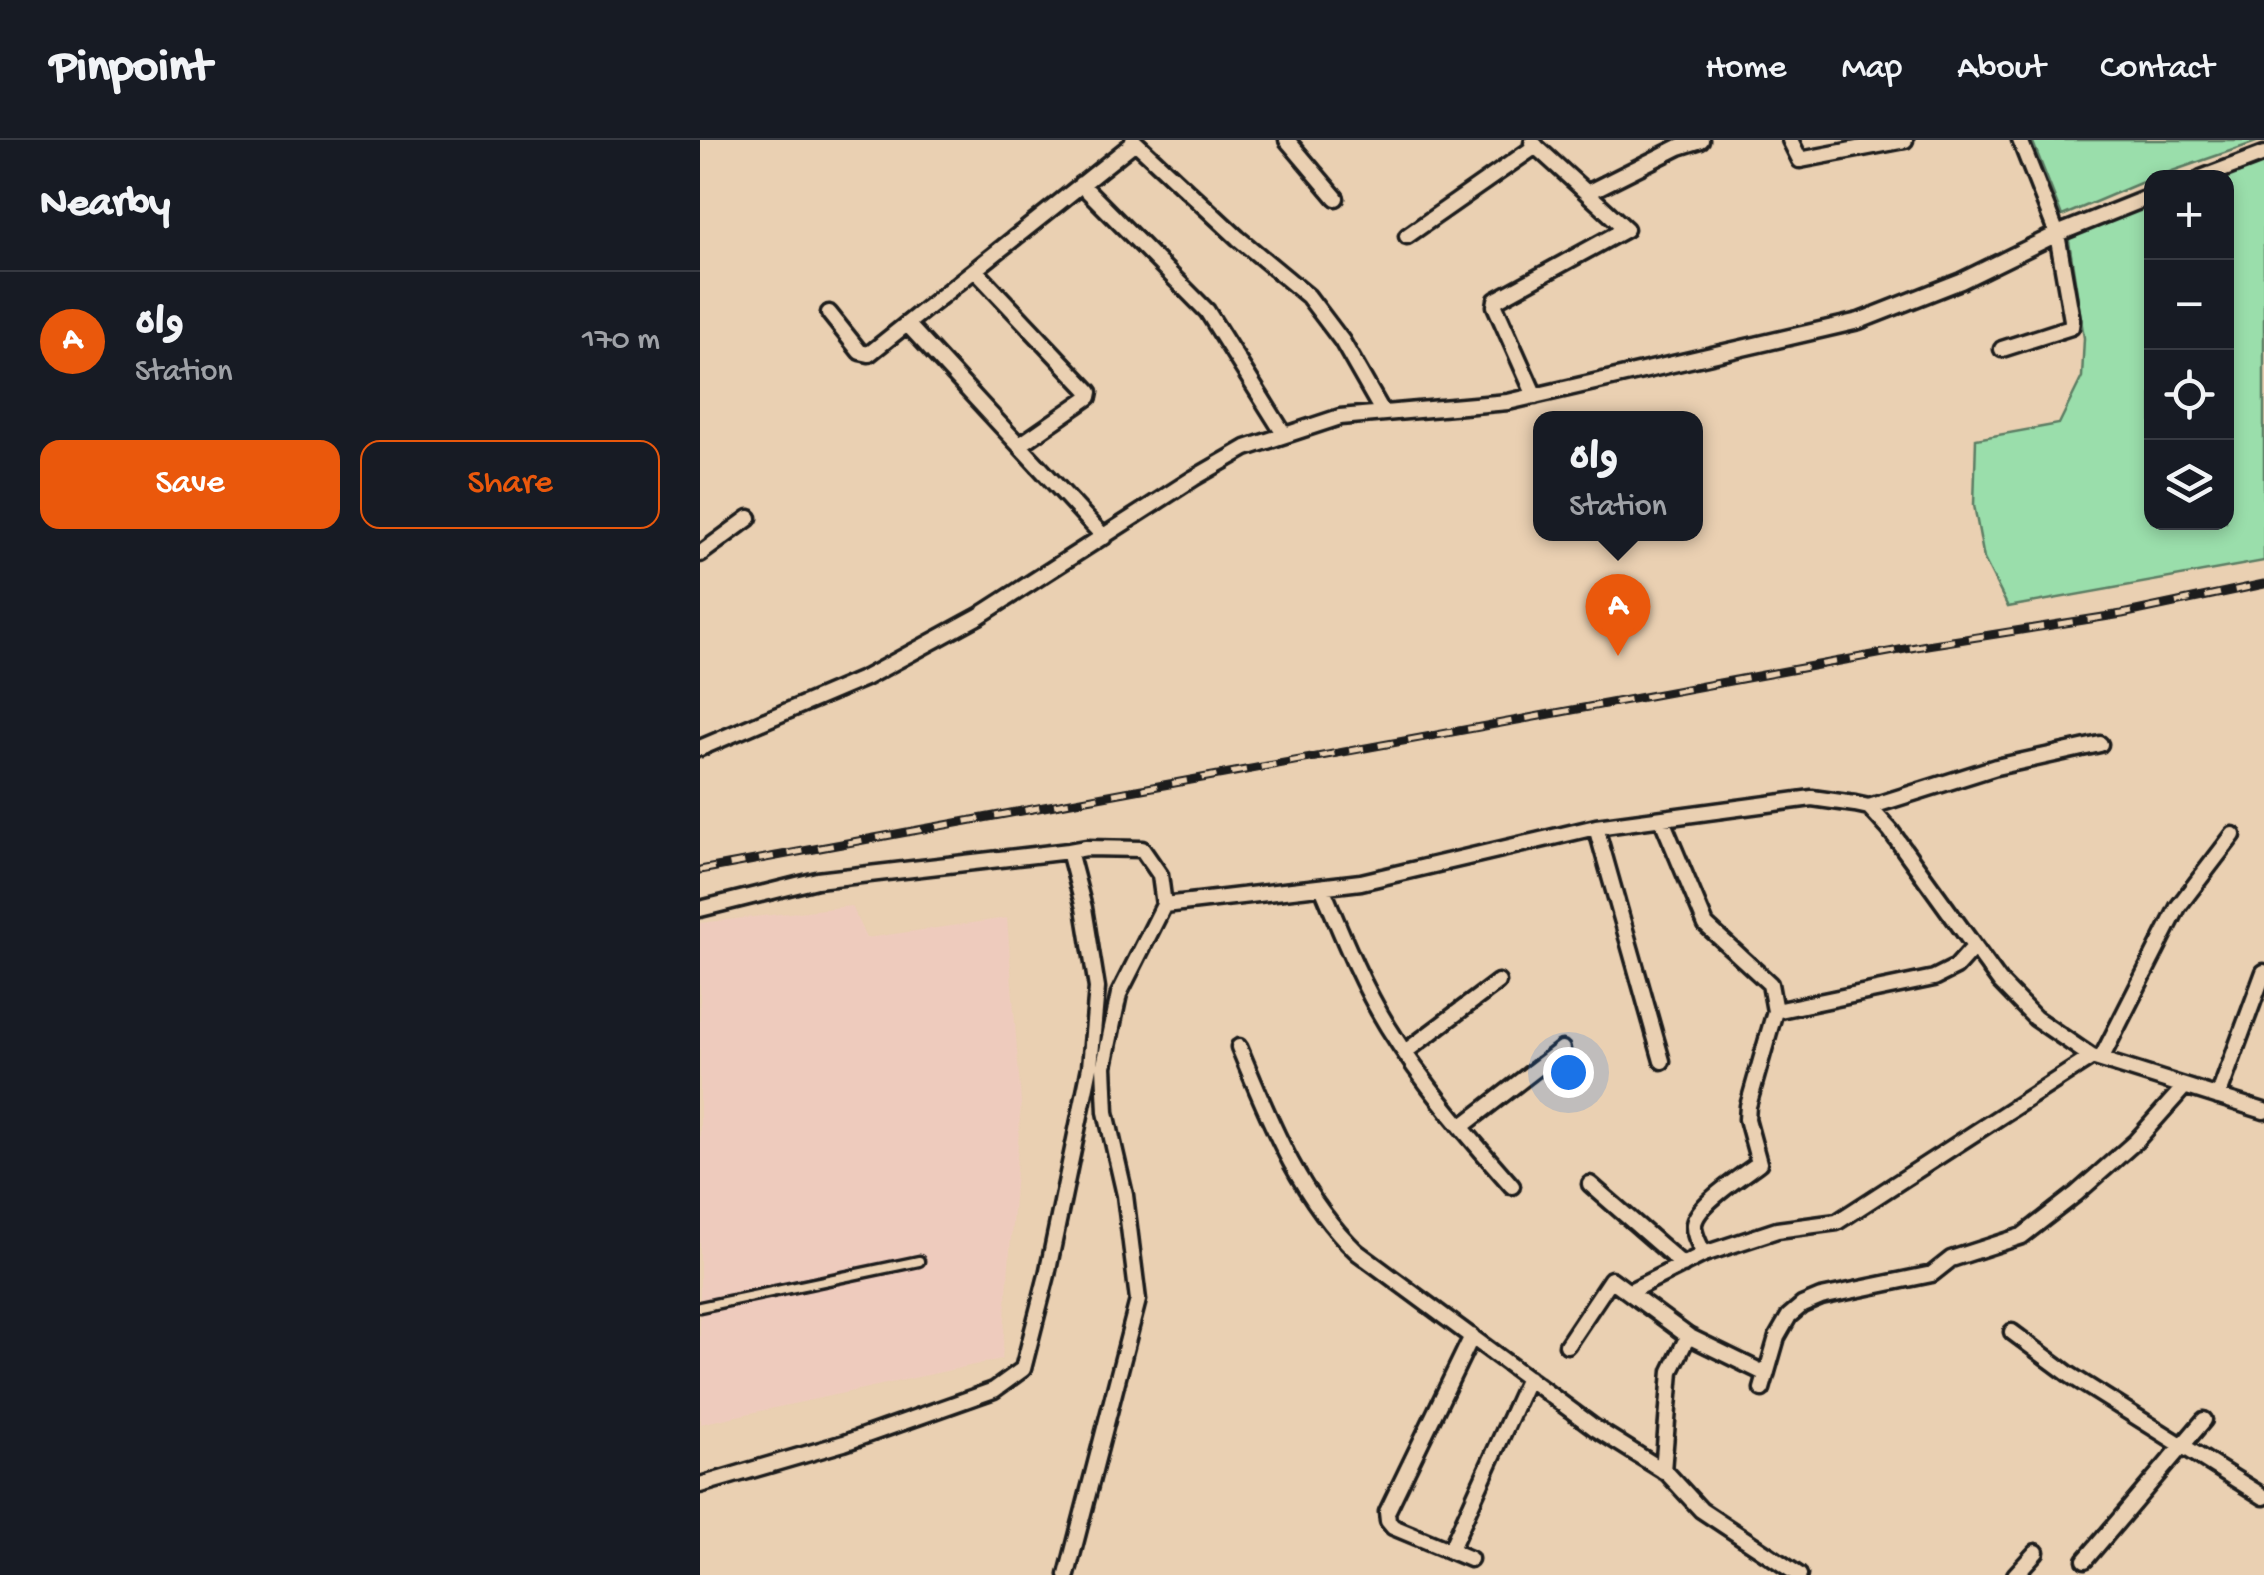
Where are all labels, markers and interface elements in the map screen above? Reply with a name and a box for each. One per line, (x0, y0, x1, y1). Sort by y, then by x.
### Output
text: Pinpoint (50, 41, 211, 98)
text: Home (1705, 49, 1786, 90)
text: Map (1841, 49, 1902, 90)
text: About (1957, 49, 2045, 90)
text: Contact (2100, 49, 2214, 90)
map controls (2144, 170, 2234, 530)
button: + (2144, 170, 2234, 260)
text: Nearby (40, 181, 170, 230)
button: − (2144, 260, 2234, 350)
text: واہ (135, 304, 184, 348)
text: A (63, 322, 82, 360)
text: 170 m (582, 322, 660, 360)
button: locate (2144, 350, 2234, 440)
text: Station (135, 354, 232, 392)
popup (1533, 411, 1703, 541)
text: واہ (1569, 439, 1619, 483)
button: Save (40, 440, 340, 529)
button: Share (360, 440, 660, 529)
button: layers (2144, 440, 2234, 530)
text: Station (1569, 489, 1667, 527)
pin: A (1586, 574, 1650, 656)
your location (1543, 1047, 1594, 1098)

